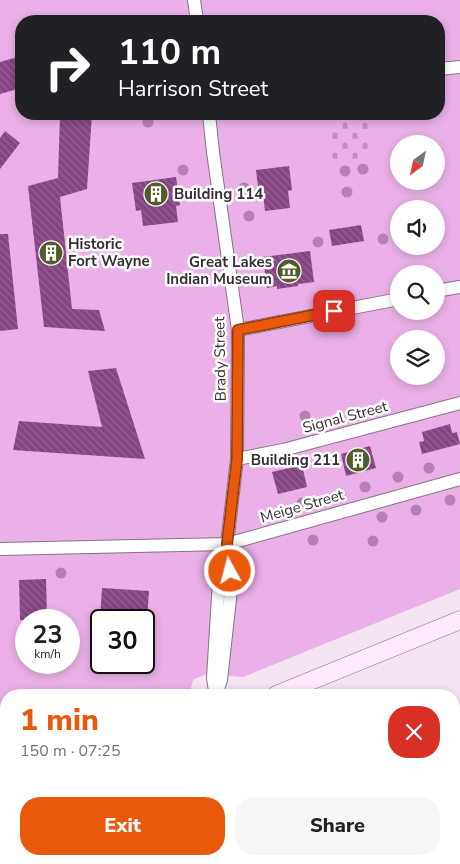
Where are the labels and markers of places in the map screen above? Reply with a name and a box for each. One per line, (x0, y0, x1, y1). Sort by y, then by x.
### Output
building icon: Building 114 (143, 181, 169, 207)
place label: Building 114 (174, 184, 263, 204)
place label: Historic Fort Wayne (68, 234, 150, 271)
building icon: Historic Fort Wayne (38, 240, 64, 266)
place label: Great Lakes Indian Museum (166, 252, 272, 289)
museum icon: Great Lakes Indian Museum (276, 258, 302, 284)
pin (313, 290, 355, 332)
building icon: Building 211 (345, 447, 371, 473)
place label: Building 211 (251, 450, 340, 470)

